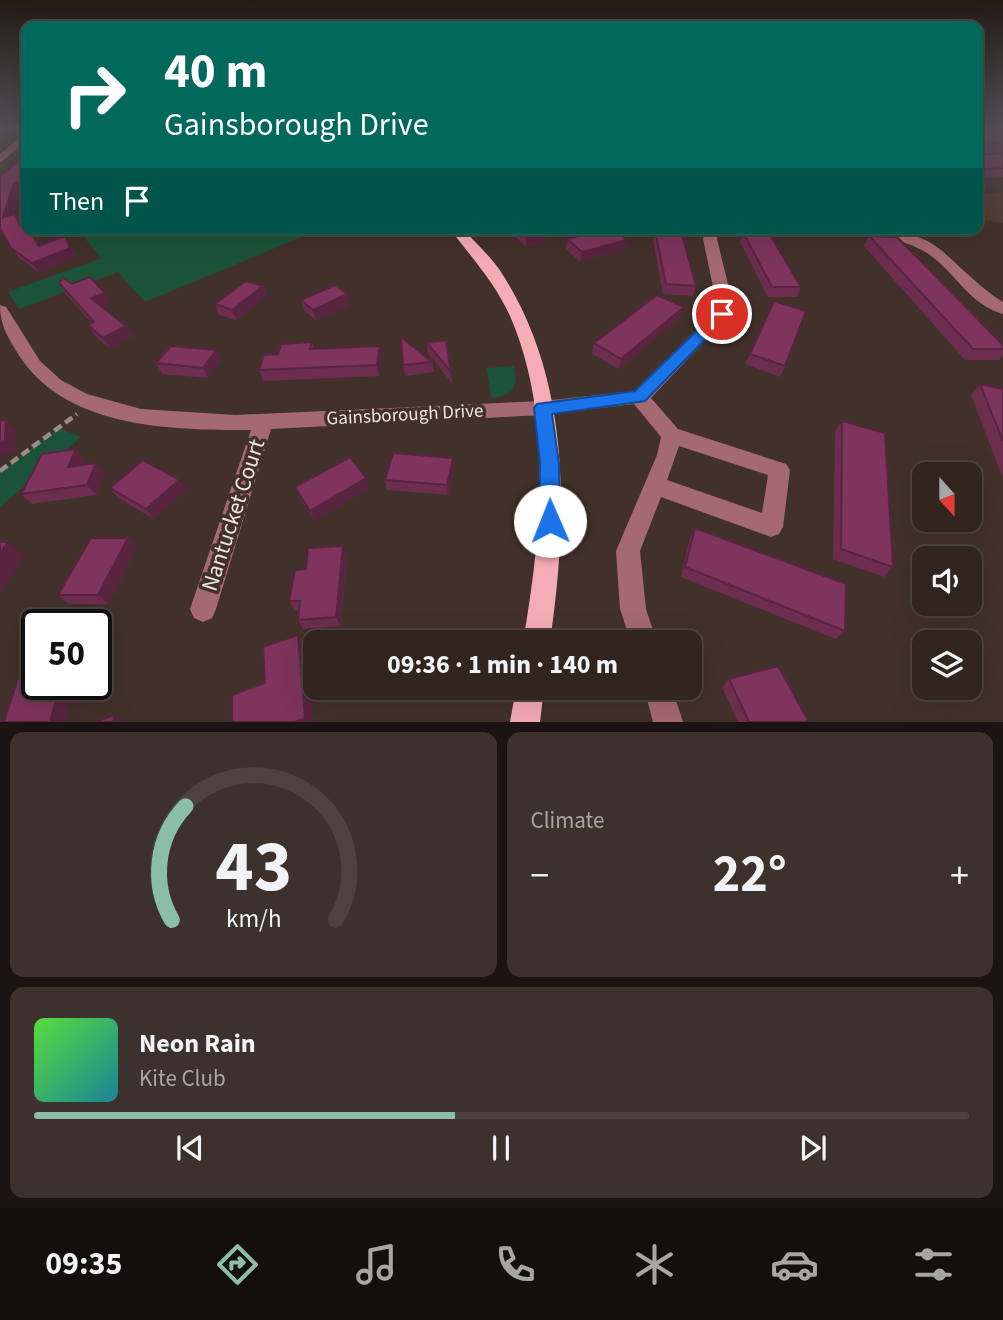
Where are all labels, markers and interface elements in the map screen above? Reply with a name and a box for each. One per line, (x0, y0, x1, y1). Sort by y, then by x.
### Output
text: 40 m (164, 37, 268, 107)
icon: right (49, 49, 140, 140)
text: Gainsborough Drive (164, 102, 429, 148)
icon: arrive (118, 182, 156, 220)
text: Then (49, 183, 104, 220)
pin (692, 284, 752, 344)
icon: arrive (703, 295, 741, 333)
street label: Gainsborough Drive (326, 397, 484, 433)
street label: Nantucket Court (193, 434, 273, 595)
north arrow (912, 462, 982, 532)
map controls (912, 462, 982, 700)
position arrow (513, 484, 587, 558)
button: sound (912, 546, 982, 616)
speed limit sign: 50 (21, 609, 112, 700)
button: layers (912, 630, 982, 700)
text: 09:36 · 1 min · 140 m (387, 646, 618, 683)
text: Climate (531, 804, 604, 837)
text: 43 (215, 816, 292, 920)
text: 22° (713, 838, 787, 912)
text: − (531, 849, 549, 903)
text: + (950, 849, 969, 903)
text: km/h (226, 901, 281, 937)
text: Neon Rain (139, 1025, 256, 1062)
text: Kite Club (139, 1062, 226, 1095)
icon: previous (171, 1129, 209, 1167)
icon: pause (482, 1129, 520, 1167)
icon: next (794, 1129, 832, 1167)
icon: directions (213, 1240, 262, 1289)
icon: music (352, 1240, 401, 1289)
icon: phone (491, 1240, 540, 1289)
icon: climate (630, 1240, 679, 1289)
icon: car (770, 1240, 819, 1289)
icon: filters (909, 1240, 958, 1289)
text: 09:35 (45, 1241, 122, 1287)

